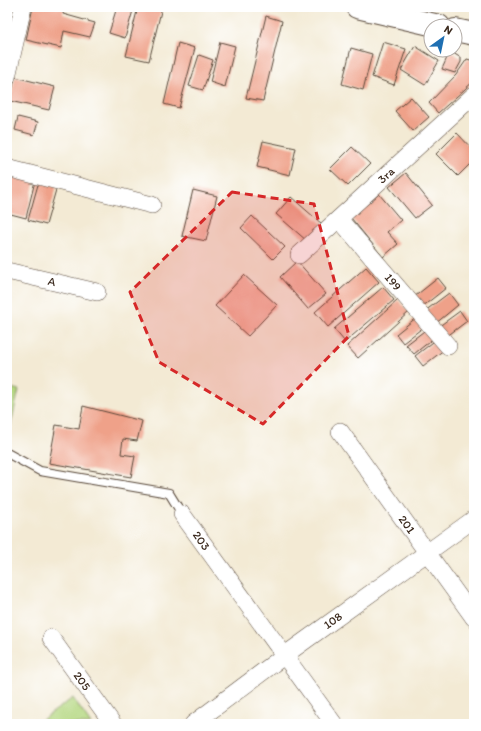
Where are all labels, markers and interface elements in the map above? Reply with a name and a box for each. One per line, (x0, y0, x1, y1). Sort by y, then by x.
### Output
north arrow (423, 18, 463, 58)
text: N (442, 23, 455, 38)
street label: 3ra (375, 164, 398, 186)
street label: 199 (382, 271, 404, 293)
street label: A (46, 274, 57, 289)
street label: 201 (396, 513, 419, 537)
street label: 203 (190, 528, 213, 553)
street label: 108 (321, 609, 345, 632)
street label: 205 (70, 669, 94, 693)

